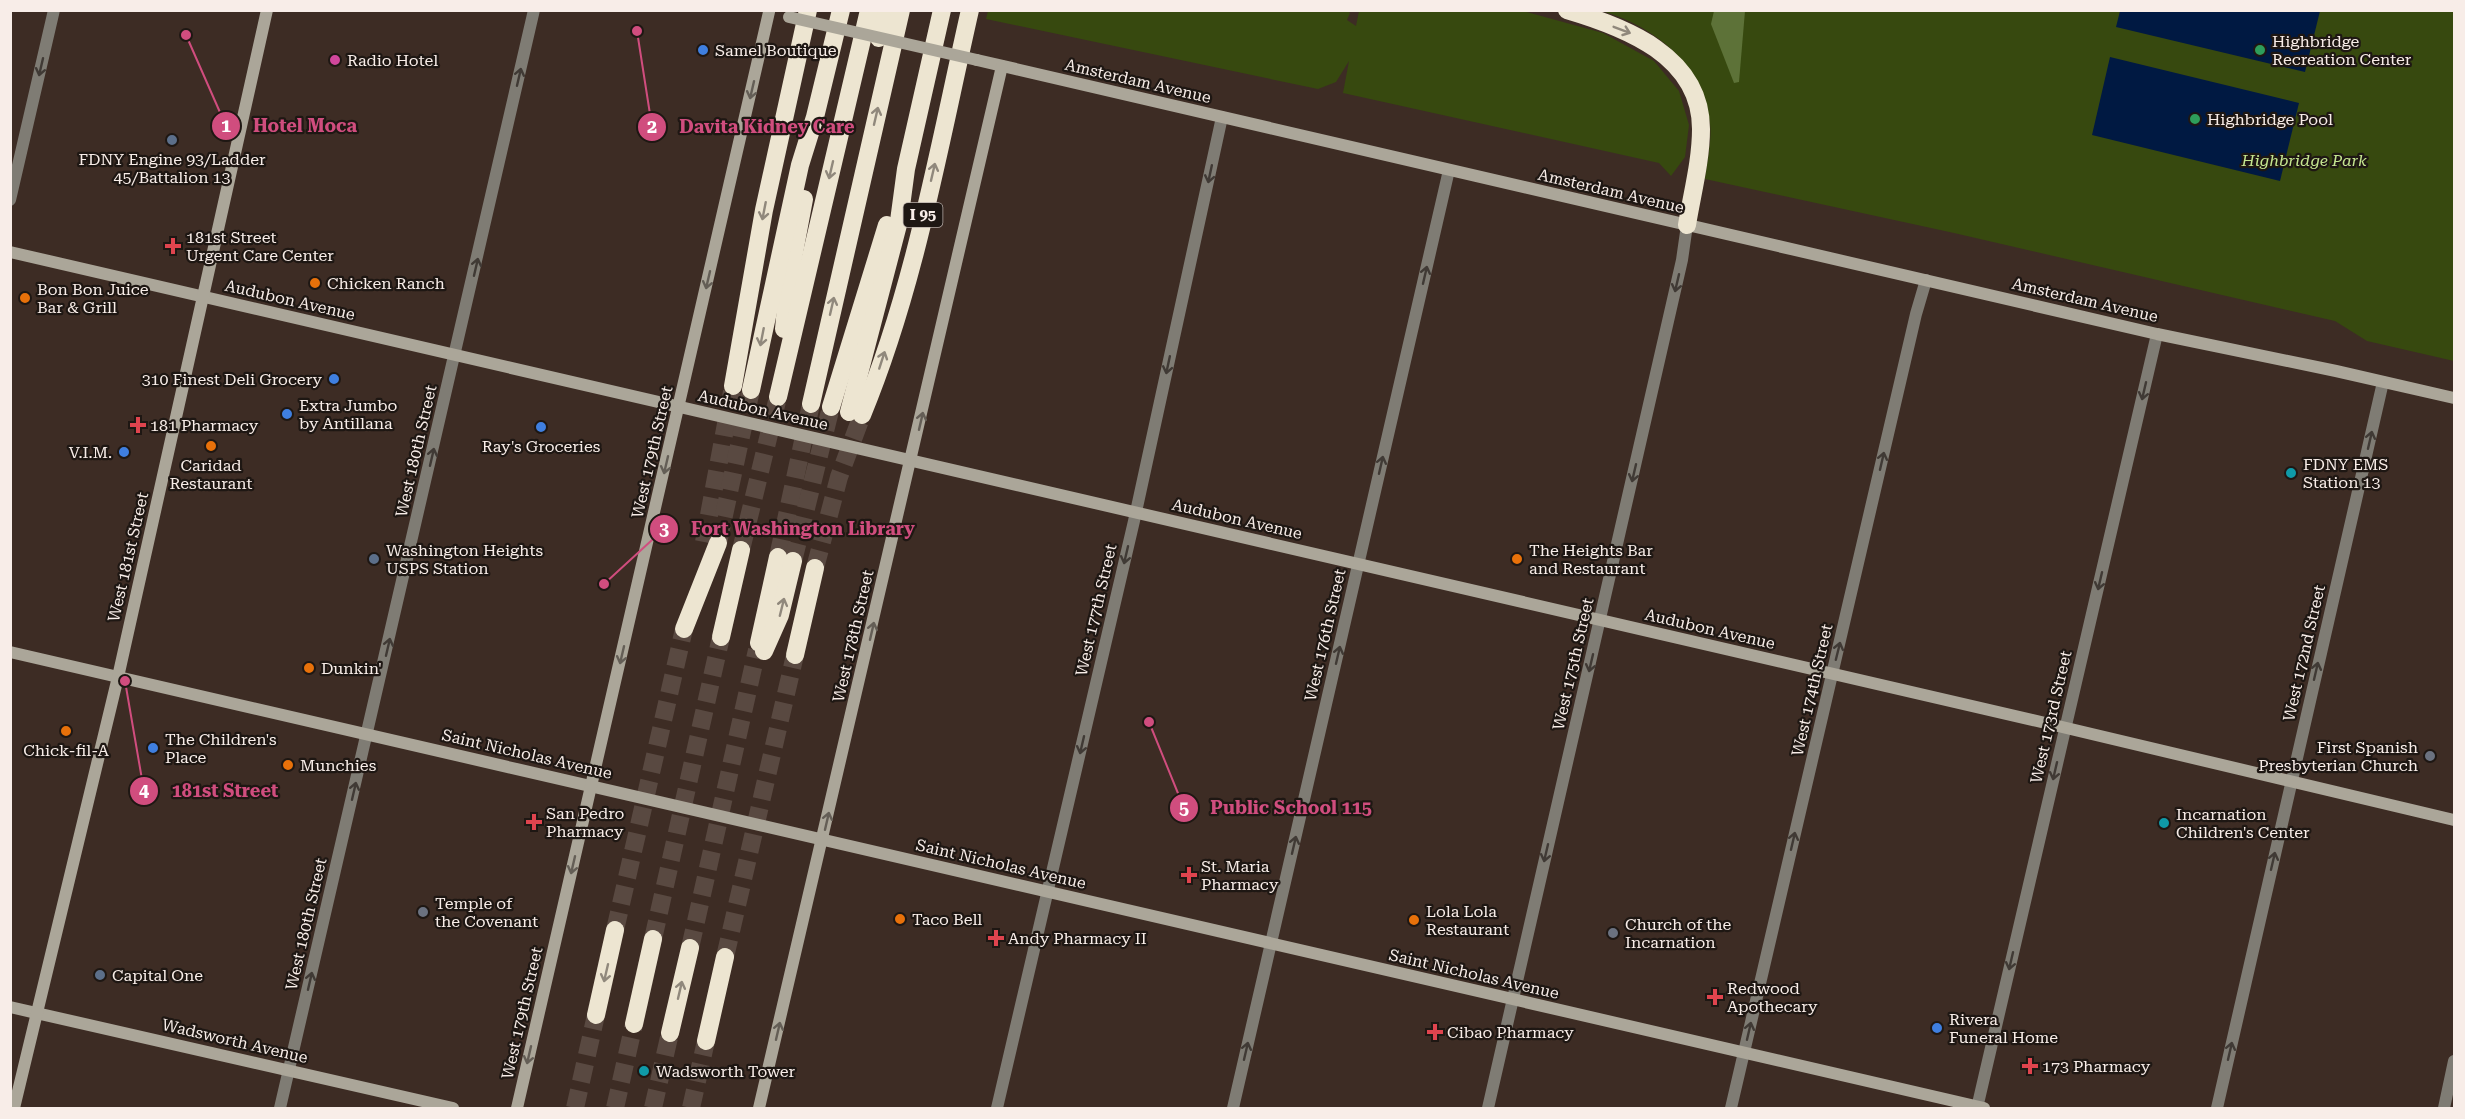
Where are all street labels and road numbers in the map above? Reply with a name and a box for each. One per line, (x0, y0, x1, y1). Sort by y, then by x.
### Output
street label: Amsterdam Avenue (1063, 55, 1213, 107)
street label: Amsterdam Avenue (1536, 165, 1686, 217)
road number: I 95 (904, 203, 942, 227)
street label: Amsterdam Avenue (2010, 274, 2160, 326)
street label: Audubon Avenue (223, 276, 357, 324)
street label: West 180th Street (392, 383, 440, 519)
street label: West 179th Street (628, 384, 676, 520)
street label: Audubon Avenue (696, 386, 830, 434)
street label: West 181st Street (104, 490, 152, 624)
street label: Audubon Avenue (1170, 495, 1304, 543)
street label: West 177th Street (1072, 542, 1120, 678)
street label: West 176th Street (1301, 567, 1349, 703)
street label: West 178th Street (829, 568, 877, 704)
street label: West 172nd Street (2279, 583, 2329, 723)
street label: West 175th Street (1549, 596, 1597, 732)
street label: Audubon Avenue (1643, 605, 1777, 653)
street label: West 174th Street (1788, 622, 1836, 758)
street label: West 173rd Street (2027, 649, 2075, 785)
street label: Saint Nicholas Avenue (440, 725, 614, 783)
street label: Saint Nicholas Avenue (914, 835, 1088, 893)
street label: West 180th Street (282, 856, 330, 992)
street label: West 179th Street (498, 945, 546, 1081)
street label: Saint Nicholas Avenue (1387, 945, 1561, 1003)
street label: Wadsworth Avenue (160, 1015, 310, 1067)

